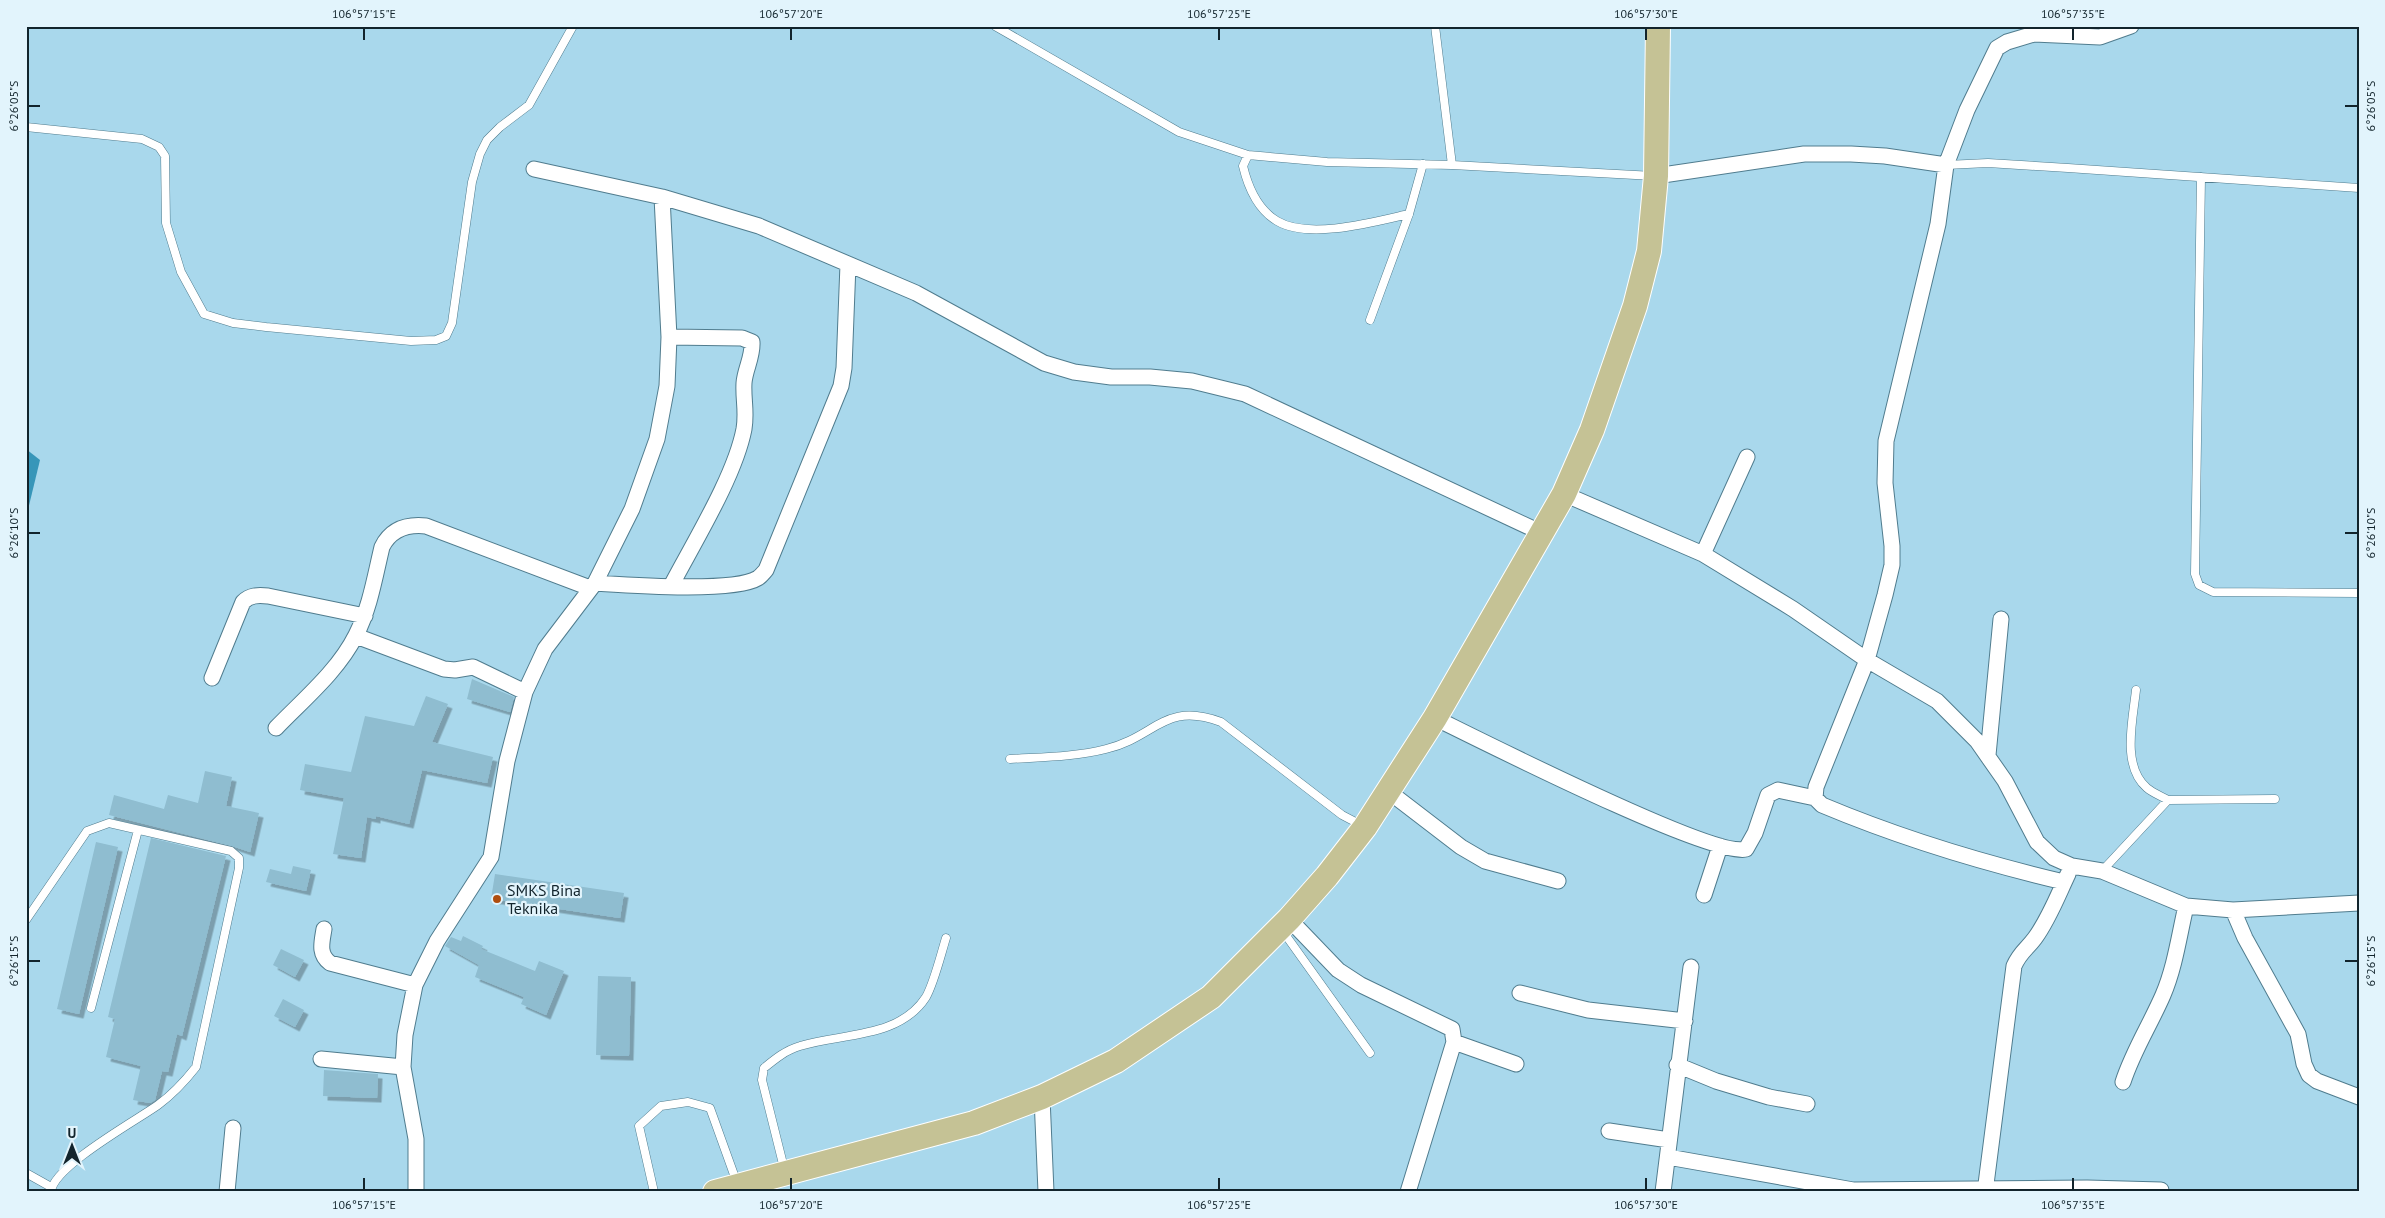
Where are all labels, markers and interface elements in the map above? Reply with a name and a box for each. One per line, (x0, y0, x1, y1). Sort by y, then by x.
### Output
text: 106°57'15"E (332, 6, 396, 21)
text: 106°57'20"E (759, 6, 823, 21)
text: 106°57'25"E (1187, 6, 1251, 21)
text: 106°57'30"E (1614, 6, 1678, 21)
text: 106°57'35"E (2041, 6, 2105, 21)
text: 6°26'05"S (6, 81, 21, 131)
text: 6°26'05"S (2363, 81, 2378, 131)
text: 6°26'10"S (6, 508, 21, 558)
text: 6°26'10"S (2363, 508, 2378, 558)
place label: SMKS Bina Teknika (507, 880, 581, 918)
marker: SMKS Bina Teknika (491, 893, 503, 905)
text: 6°26'15"S (6, 936, 21, 986)
text: 6°26'15"S (2363, 936, 2378, 986)
north arrow (48, 1120, 98, 1170)
text: U (68, 1124, 76, 1142)
text: 106°57'15"E (332, 1197, 396, 1212)
text: 106°57'20"E (759, 1197, 823, 1212)
text: 106°57'25"E (1187, 1197, 1251, 1212)
text: 106°57'30"E (1614, 1197, 1678, 1212)
text: 106°57'35"E (2041, 1197, 2105, 1212)

